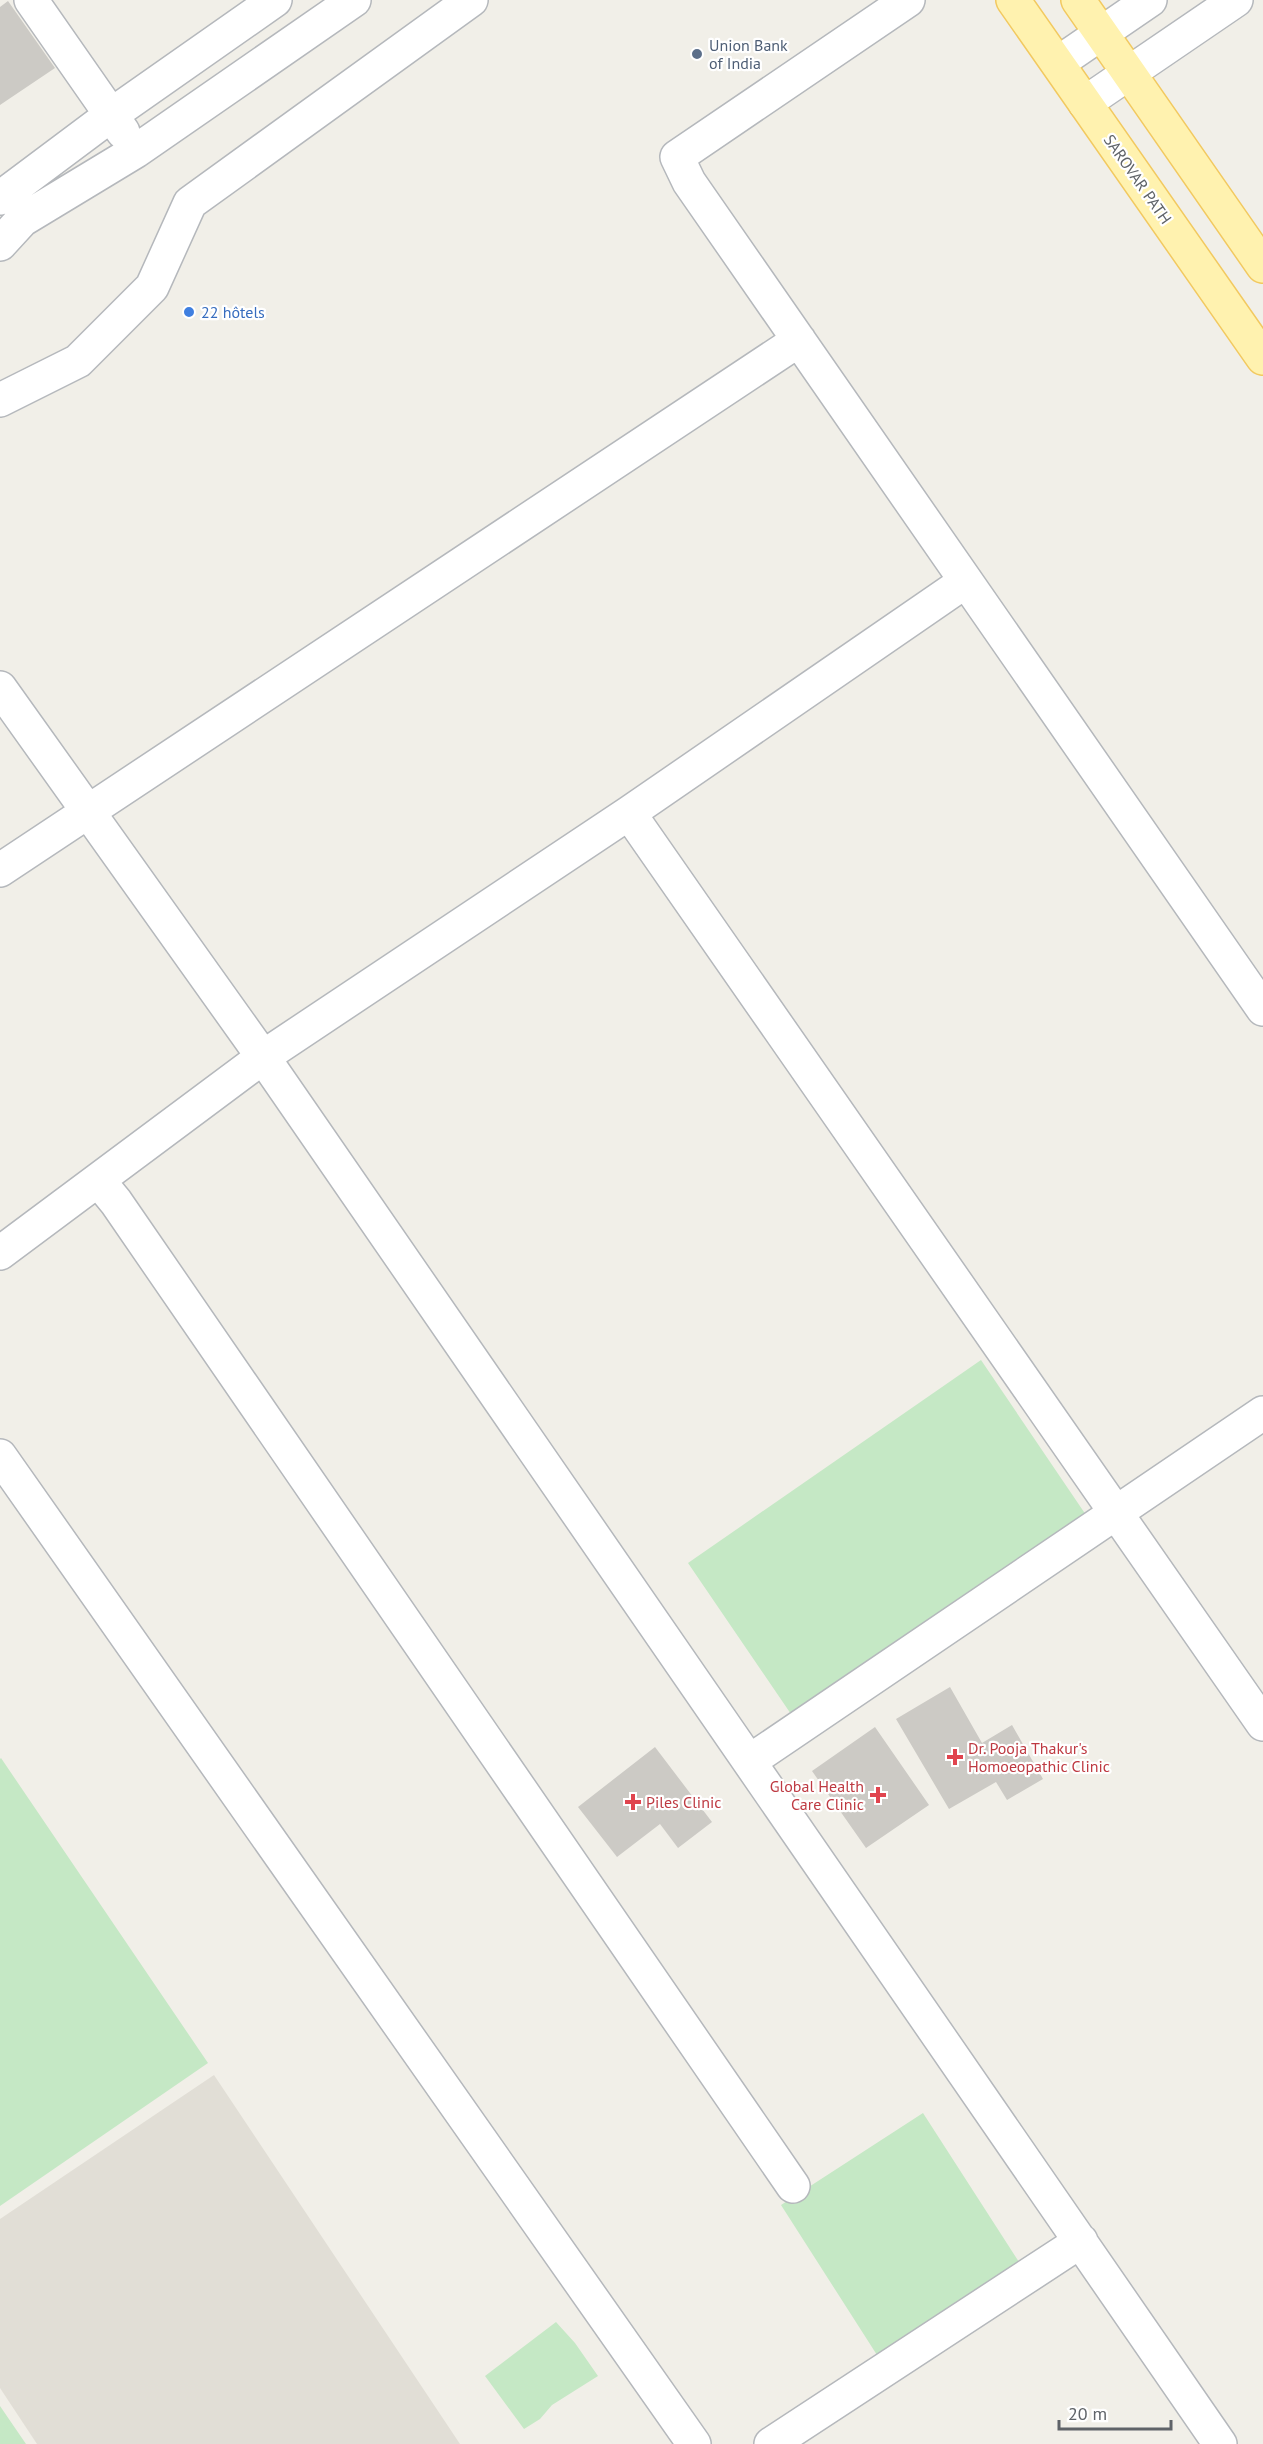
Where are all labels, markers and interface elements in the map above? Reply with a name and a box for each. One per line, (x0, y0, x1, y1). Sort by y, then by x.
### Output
place label: Union Bank of India (709, 35, 788, 73)
marker: Union Bank of India (690, 47, 704, 61)
street label: SAROVAR PATH (1100, 130, 1176, 228)
place label: 22 hôtels (201, 302, 265, 322)
marker: 22 hôtels (182, 305, 196, 319)
place label: Dr. Pooja Thakur's Homoeopathic Clinic (968, 1738, 1110, 1776)
marker: Dr. Pooja Thakur's Homoeopathic Clinic (946, 1748, 964, 1766)
place label: Global Health Care Clinic (770, 1776, 864, 1814)
marker: Global Health Care Clinic (869, 1786, 887, 1804)
place label: Piles Clinic (646, 1792, 721, 1812)
marker: Piles Clinic (624, 1793, 642, 1811)
scale bar (1059, 2393, 1172, 2431)
text: 20 m (1068, 2402, 1107, 2425)

